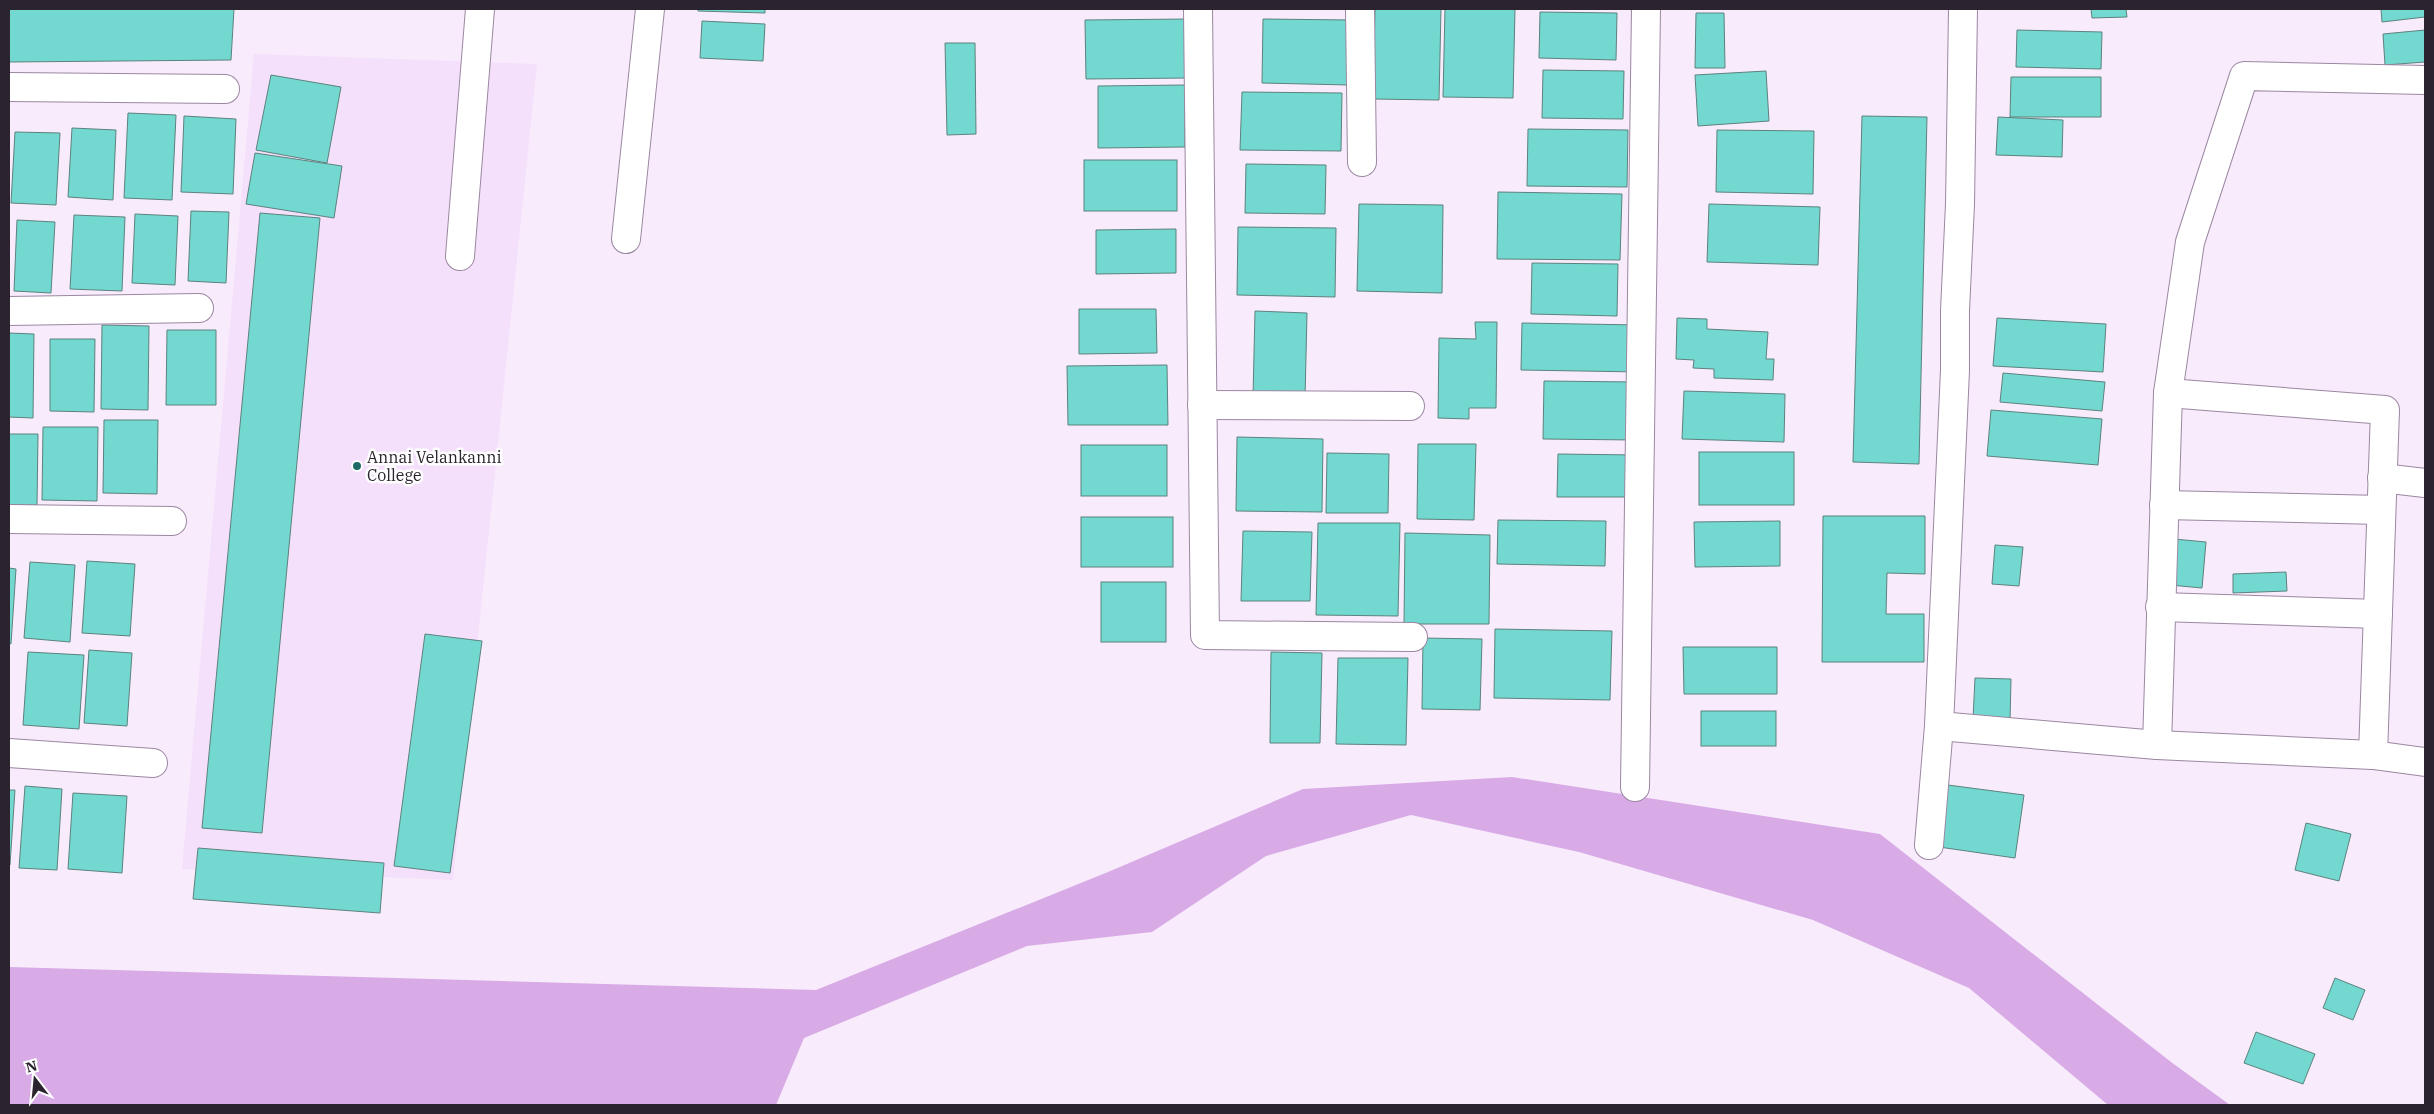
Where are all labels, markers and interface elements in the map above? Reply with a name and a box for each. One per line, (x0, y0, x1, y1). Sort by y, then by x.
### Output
place label: Annai Velankanni College (367, 447, 502, 485)
marker: Annai Velankanni College (351, 460, 363, 472)
north arrow (10, 1054, 60, 1104)
text: N (24, 1056, 39, 1077)

